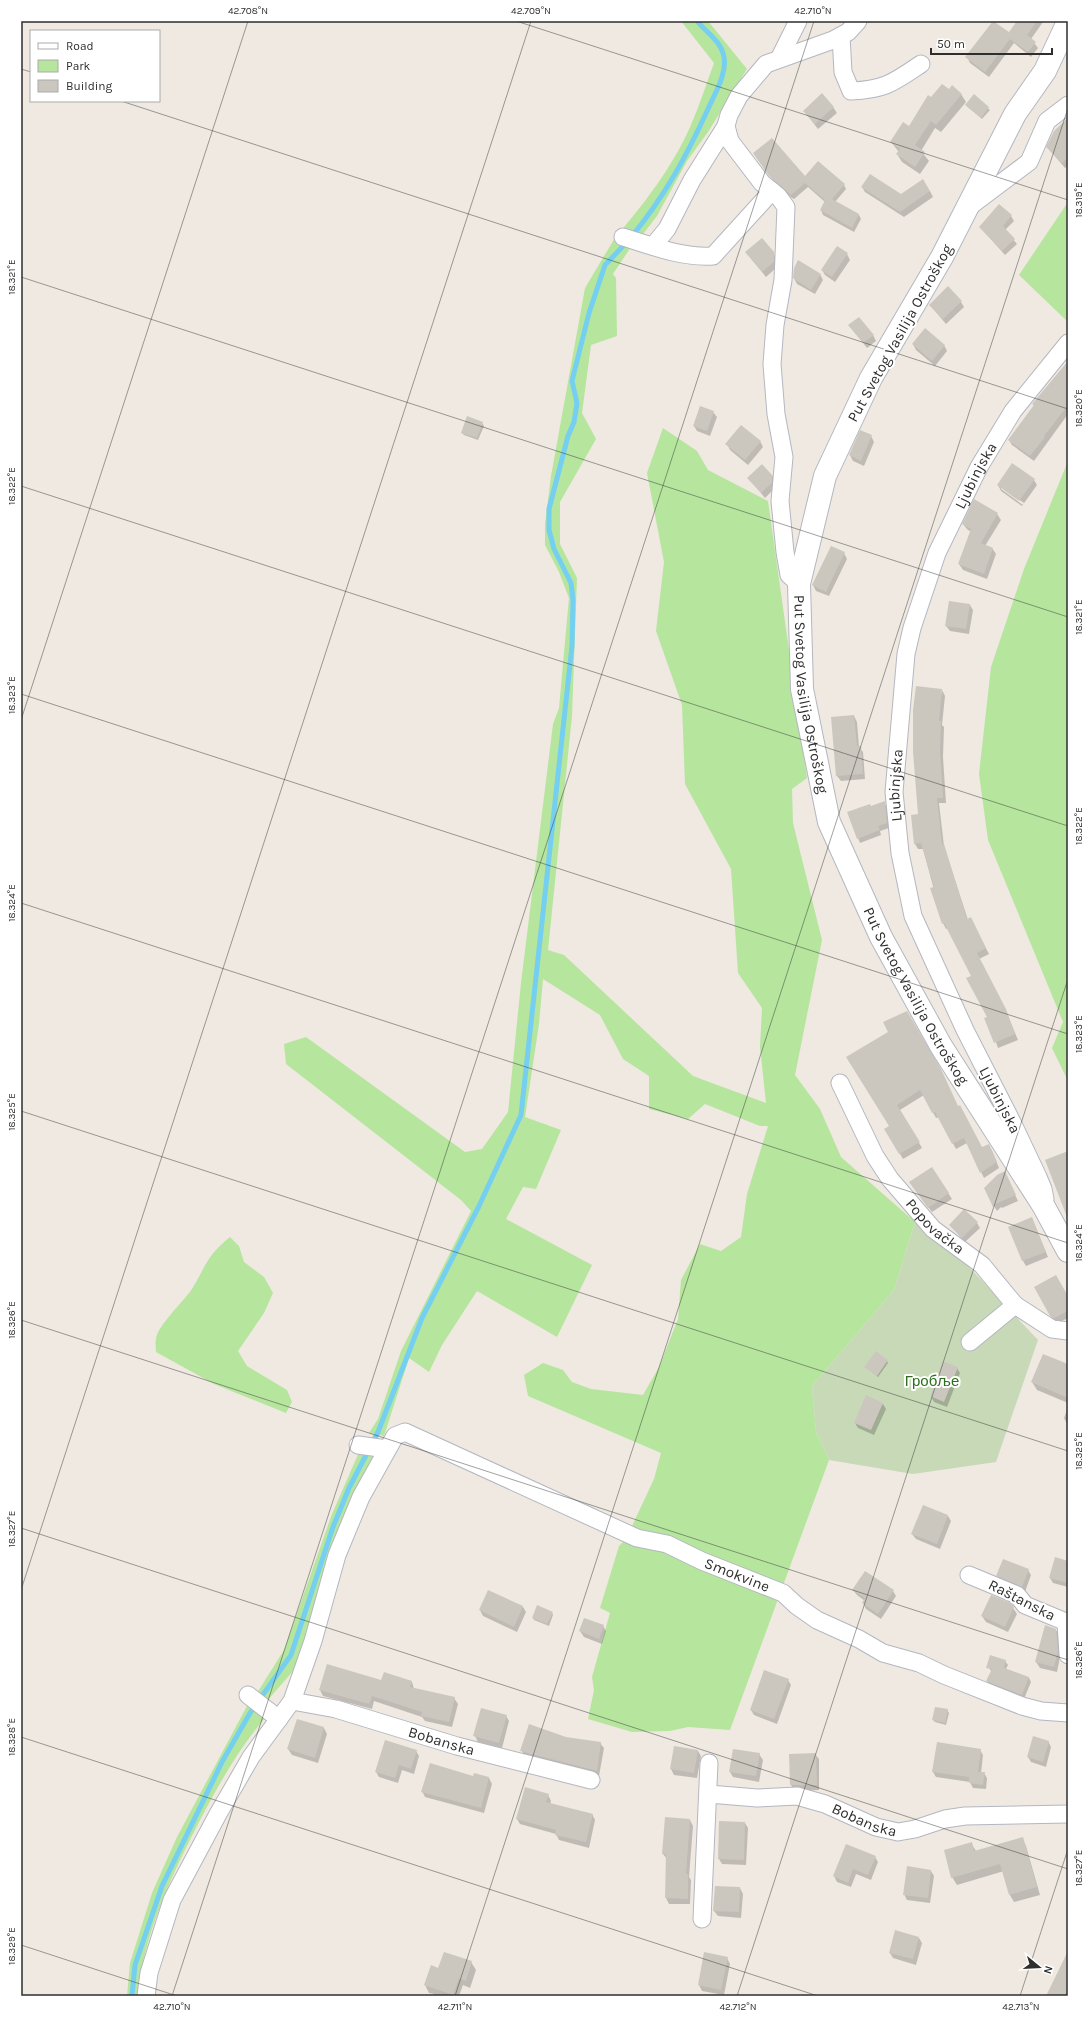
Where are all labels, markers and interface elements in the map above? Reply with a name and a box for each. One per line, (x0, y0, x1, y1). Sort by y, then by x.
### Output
text: 42.708°N (228, 5, 268, 17)
text: 42.709°N (511, 5, 551, 17)
text: 42.710°N (794, 5, 832, 17)
legend (30, 30, 160, 102)
scale bar (931, 30, 1052, 56)
text: 50 m (937, 37, 965, 51)
text: Road (66, 39, 94, 53)
text: Park (66, 59, 91, 73)
text: Building (66, 79, 113, 93)
text: 18.319°E (1073, 182, 1085, 218)
street label: Put Svetog Vasilija Ostroškog (844, 241, 957, 425)
text: 18.321°E (6, 259, 18, 295)
text: 18.320°E (1073, 389, 1085, 427)
street label: Ljubinjska (951, 439, 1001, 512)
text: 18.322°E (6, 467, 18, 505)
street label: Put Svetog Vasilija Ostroškog (790, 595, 832, 796)
text: 18.321°E (1073, 599, 1085, 635)
text: 18.323°E (6, 676, 18, 714)
street label: Ljubinjska (885, 748, 907, 822)
text: 18.322°E (1073, 807, 1085, 845)
text: 18.324°E (6, 884, 18, 922)
street label: Put Svetog Vasilija Ostroškog (860, 904, 973, 1088)
text: 18.323°E (1073, 1015, 1085, 1053)
street label: Ljubinjska (976, 1064, 1024, 1136)
text: 18.325°E (6, 1093, 18, 1131)
street label: Popovačka (902, 1195, 968, 1258)
text: 18.324°E (1073, 1224, 1085, 1262)
text: 18.326°E (6, 1301, 18, 1339)
park label: Гробље (905, 1372, 959, 1390)
text: 18.325°E (1073, 1432, 1085, 1470)
text: 18.327°E (6, 1511, 18, 1547)
street label: Smokvine (702, 1554, 772, 1596)
street label: Raštanska (985, 1575, 1059, 1625)
text: 18.326°E (1073, 1641, 1085, 1679)
text: 18.328°E (6, 1718, 18, 1756)
street label: Bobanska (406, 1723, 477, 1759)
street label: Bobanska (829, 1799, 898, 1840)
text: 18.327°E (1073, 1850, 1085, 1886)
text: 18.329°E (6, 1927, 18, 1965)
north arrow (1019, 1947, 1059, 1987)
text: N (1041, 1964, 1055, 1976)
text: 42.710°N (153, 2001, 191, 2013)
text: 42.711°N (438, 2001, 472, 2013)
text: 42.712°N (719, 2001, 757, 2013)
text: 42.713°N (1002, 2001, 1040, 2013)

